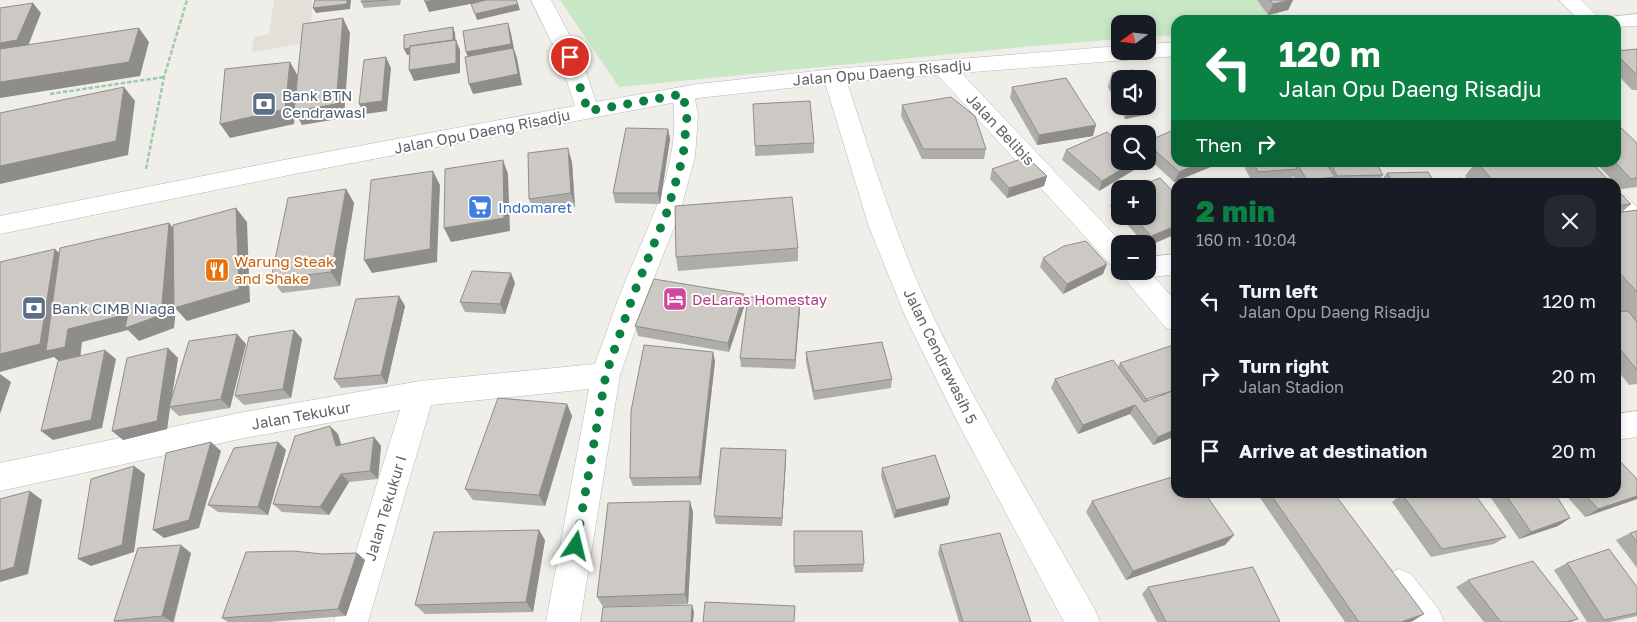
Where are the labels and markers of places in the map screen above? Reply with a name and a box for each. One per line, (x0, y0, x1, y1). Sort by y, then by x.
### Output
pin (549, 36, 591, 78)
place label: Bank BTN Cendrawasi (282, 86, 366, 121)
bank icon: Bank BTN Cendrawasi (251, 91, 277, 117)
supermarket icon: Indomaret (467, 194, 493, 220)
place label: Indomaret (498, 198, 572, 216)
place label: Warung Steak and Shake (234, 252, 335, 287)
restaurant icon: Warung Steak and Shake (204, 257, 230, 283)
hotel icon: DeLaras Homestay (662, 286, 688, 312)
place label: DeLaras Homestay (692, 290, 828, 308)
bank icon: Bank CIMB Niaga (21, 295, 47, 321)
place label: Bank CIMB Niaga (52, 299, 175, 317)

